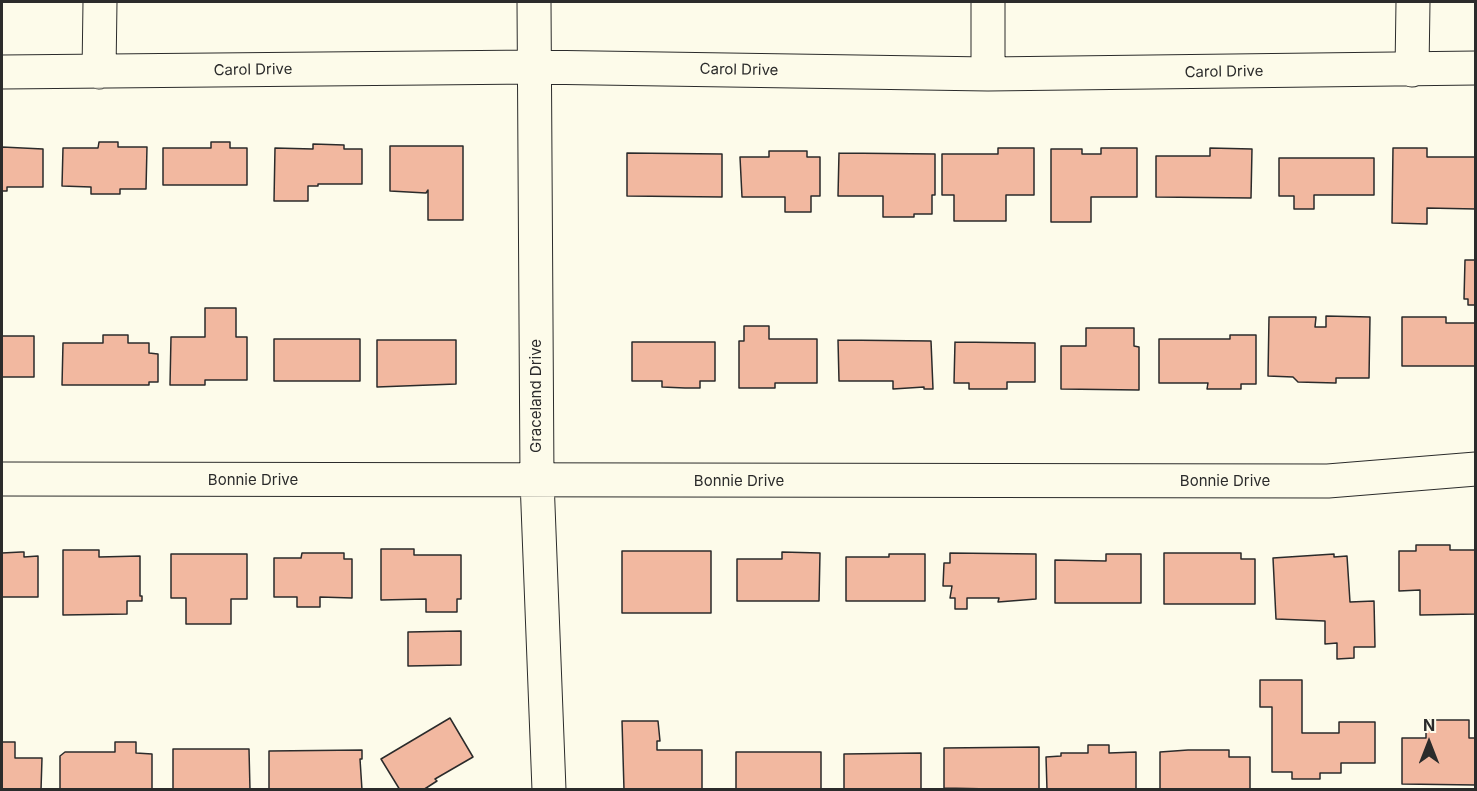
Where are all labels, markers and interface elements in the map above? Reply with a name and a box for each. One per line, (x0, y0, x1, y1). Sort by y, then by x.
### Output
street label: Carol Drive (213, 60, 293, 80)
street label: Carol Drive (699, 60, 779, 80)
street label: Carol Drive (1184, 62, 1264, 82)
street label: Graceland Drive (527, 339, 545, 453)
street label: Bonnie Drive (208, 471, 298, 489)
street label: Bonnie Drive (694, 472, 784, 490)
street label: Bonnie Drive (1180, 472, 1270, 490)
north arrow (1399, 713, 1459, 773)
text: N (1423, 715, 1435, 735)

